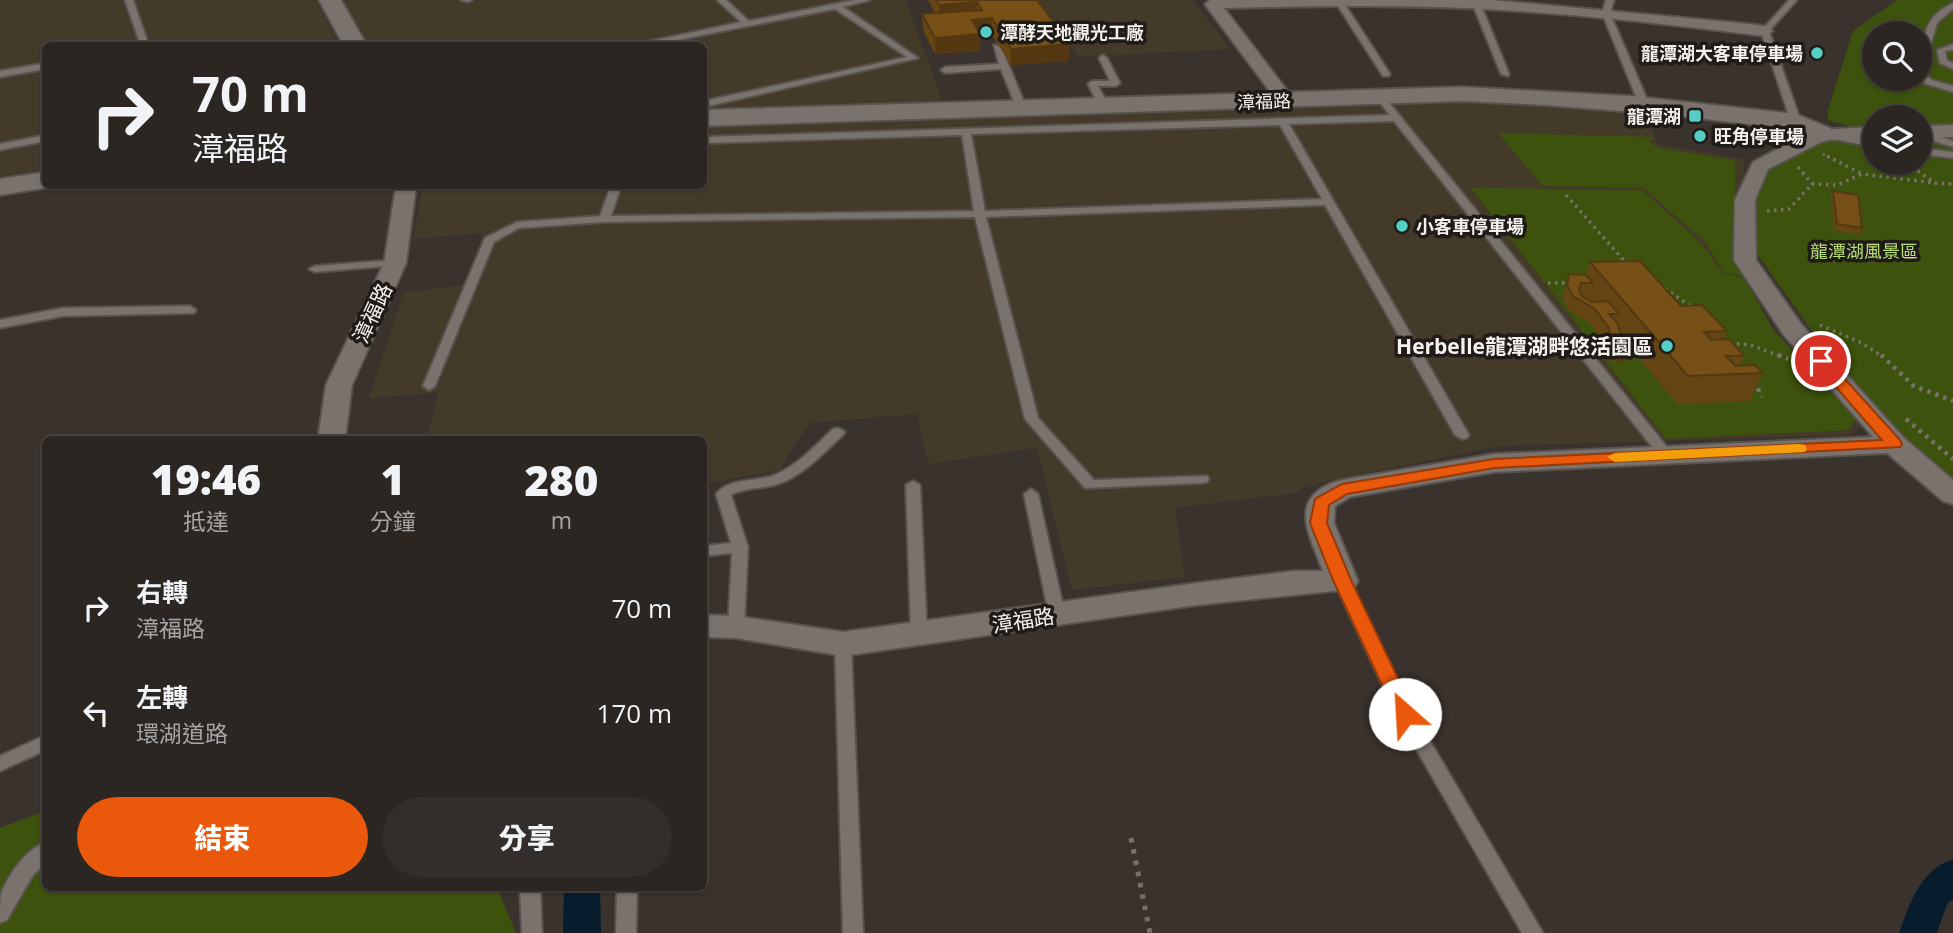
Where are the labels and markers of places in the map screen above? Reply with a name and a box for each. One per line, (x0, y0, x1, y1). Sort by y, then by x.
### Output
place label: 潭酵天地觀光工廠 (1000, 20, 1144, 44)
marker: 潭酵天地觀光工廠 (978, 24, 994, 40)
place label: 龍潭湖大客車停車場 (1641, 41, 1803, 65)
marker: 龍潭湖大客車停車場 (1809, 45, 1825, 61)
place label: 龍潭湖 (1627, 104, 1681, 128)
marker: 龍潭湖 (1687, 108, 1703, 124)
place label: 旺角停車場 (1714, 124, 1804, 148)
marker: 旺角停車場 (1692, 128, 1708, 144)
place label: 小客車停車場 (1416, 214, 1524, 238)
marker: 小客車停車場 (1394, 218, 1410, 234)
pin (1791, 331, 1851, 391)
place label: Herbelle龍潭湖畔悠活園區 (1396, 332, 1653, 360)
marker: Herbelle龍潭湖畔悠活園區 (1659, 338, 1675, 354)

